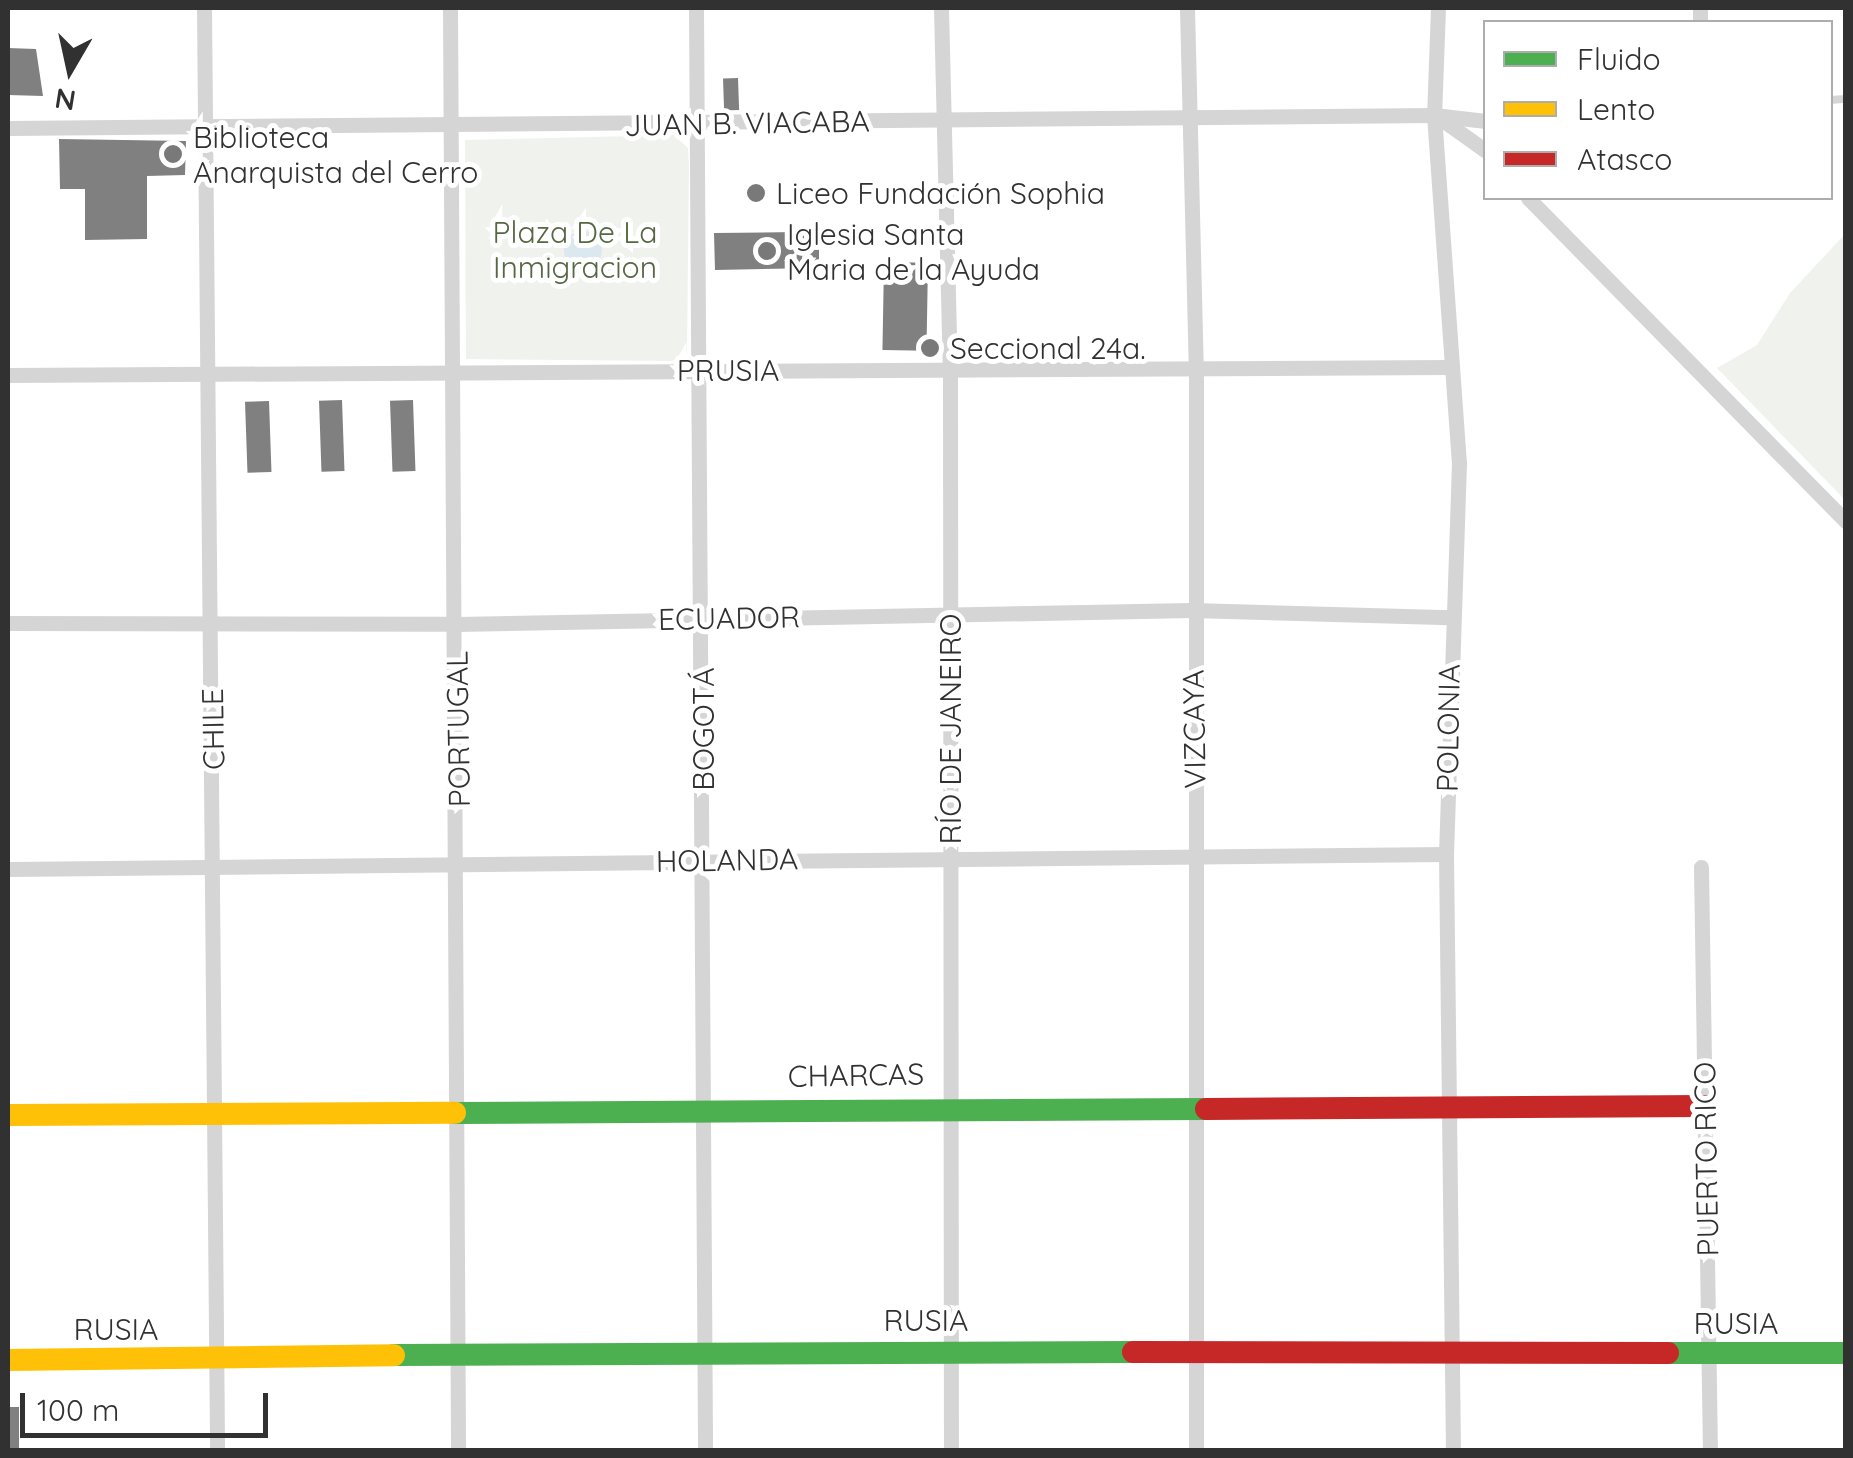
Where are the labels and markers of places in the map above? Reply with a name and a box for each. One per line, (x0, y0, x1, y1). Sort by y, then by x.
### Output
place label: Biblioteca Anarquista del Cerro (193, 119, 478, 190)
marker: Biblioteca Anarquista del Cerro (162, 143, 184, 165)
place label: Liceo Fundación Sophia (776, 175, 1105, 211)
marker: Liceo Fundación Sophia (745, 182, 767, 204)
place label: Iglesia Santa Maria de la Ayuda (787, 216, 1040, 286)
marker: Iglesia Santa Maria de la Ayuda (756, 240, 778, 262)
place label: Seccional 24a. (950, 330, 1146, 366)
marker: Seccional 24a. (919, 337, 941, 359)

